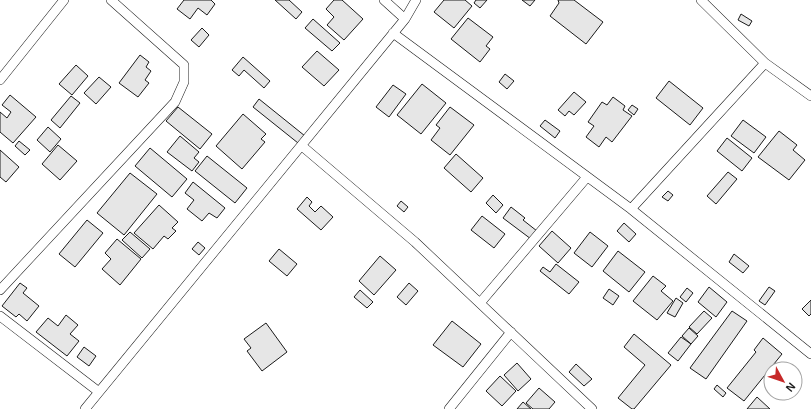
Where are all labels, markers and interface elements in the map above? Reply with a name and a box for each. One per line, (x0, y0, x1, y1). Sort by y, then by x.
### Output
north arrow (763, 361, 803, 401)
text: N (783, 381, 798, 394)

